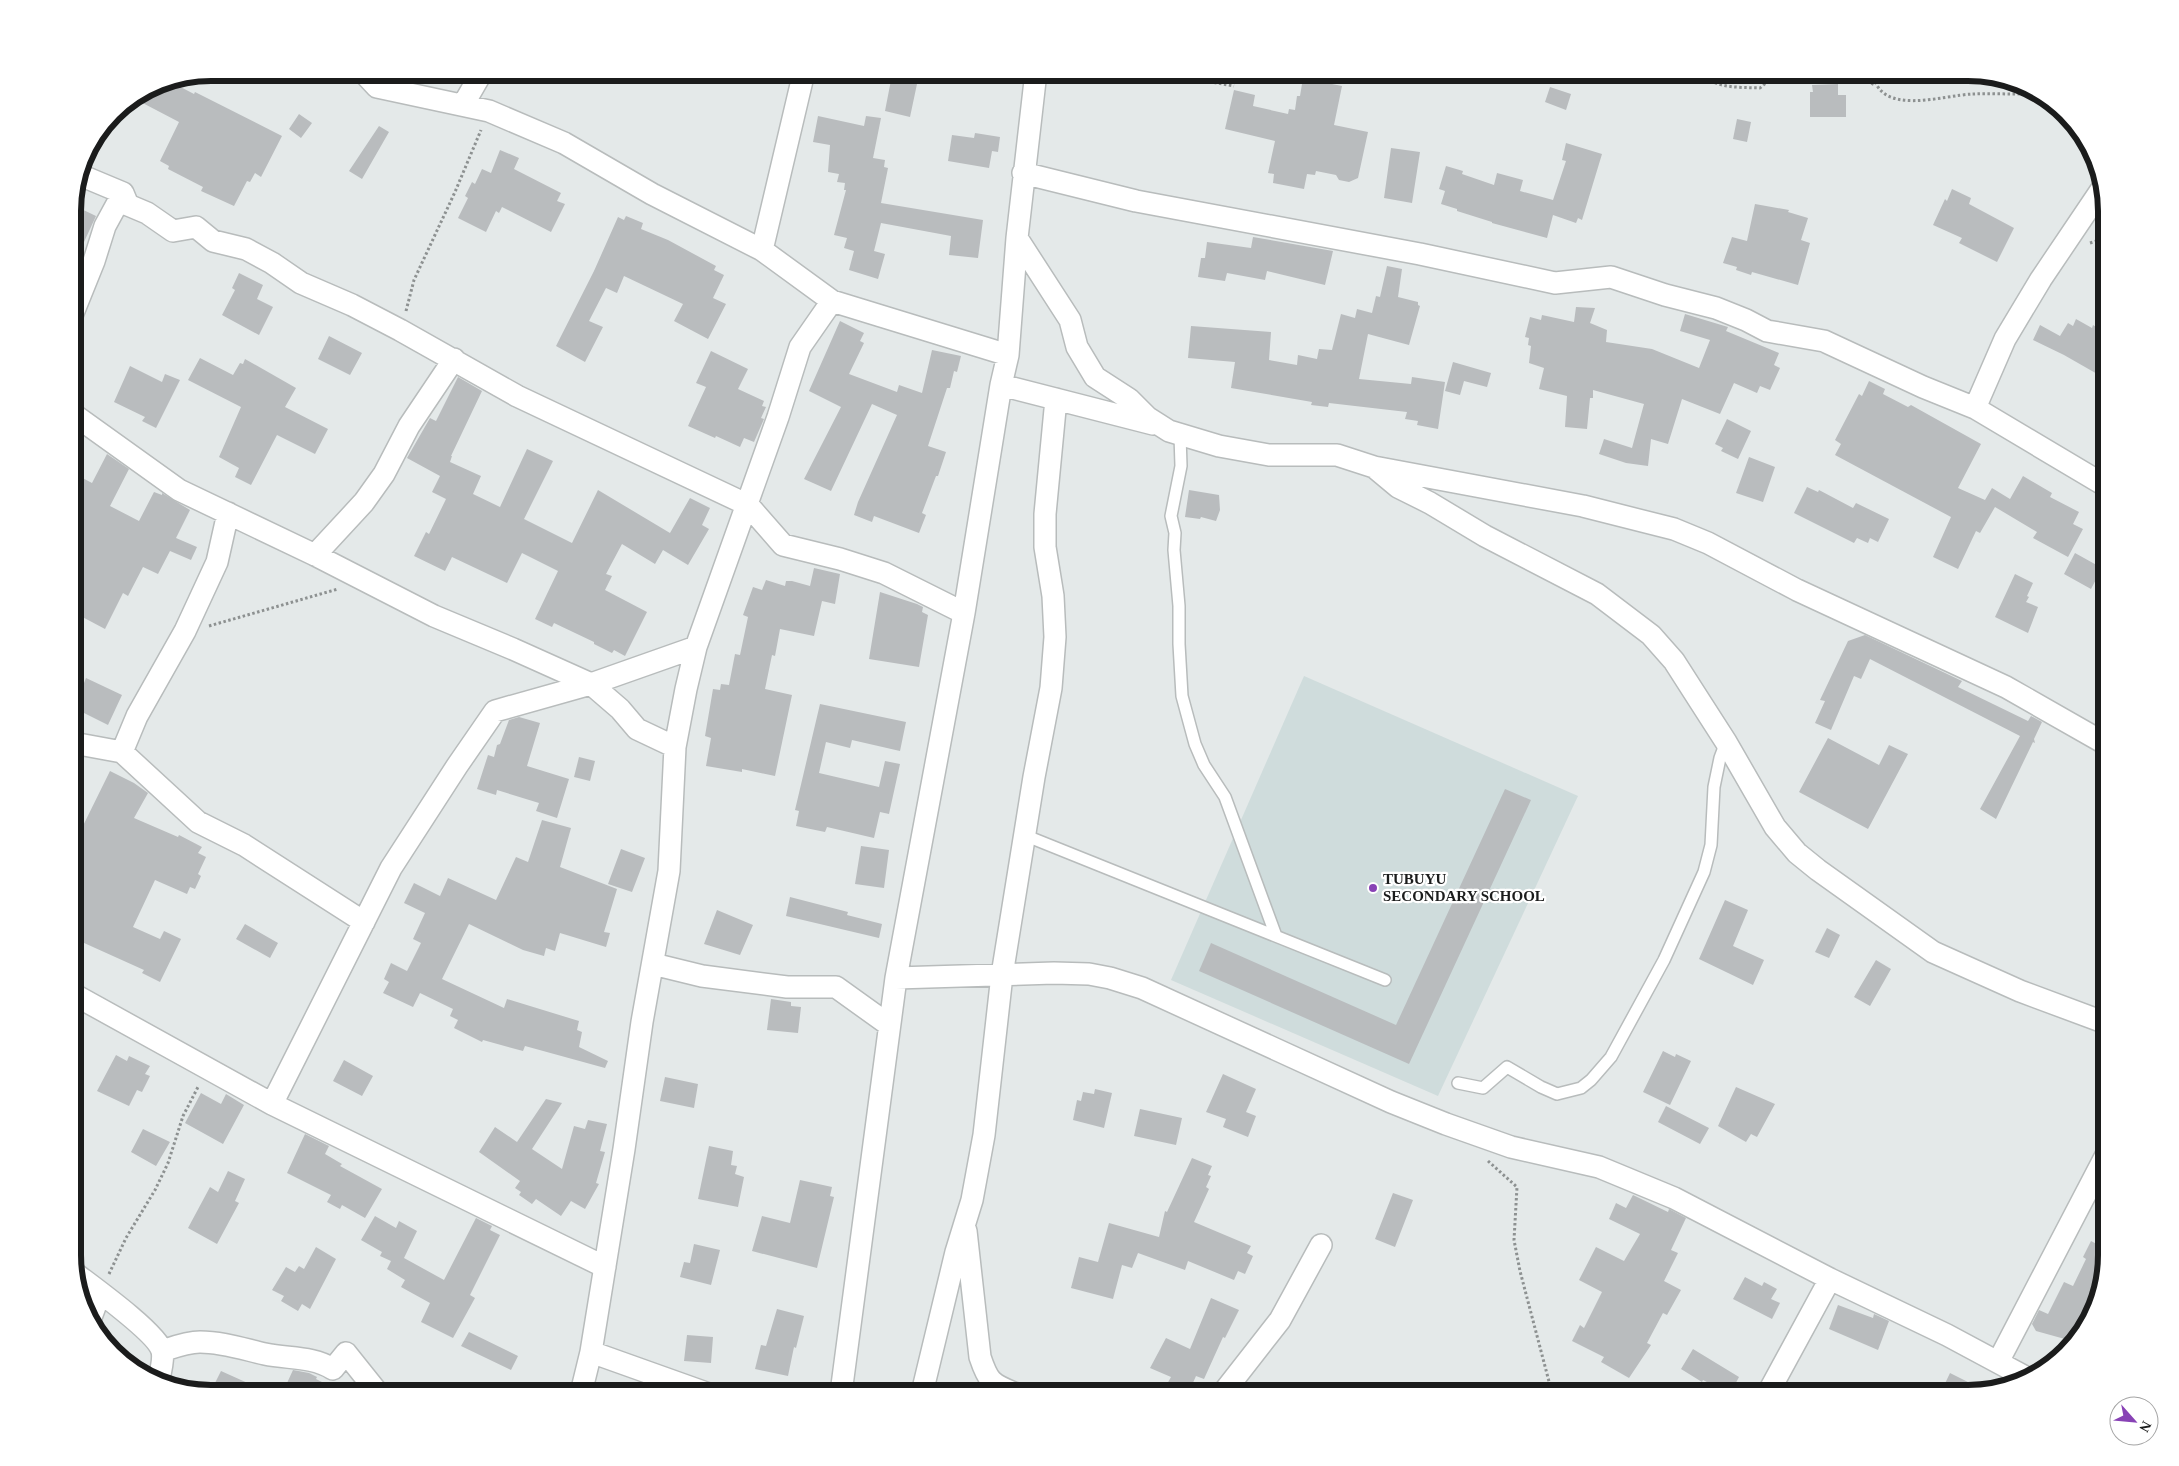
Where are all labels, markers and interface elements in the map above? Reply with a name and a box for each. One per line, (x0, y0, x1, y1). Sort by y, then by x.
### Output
place label: TUBUYU SECONDARY SCHOOL (1383, 871, 1545, 904)
marker: TUBUYU SECONDARY SCHOOL (1367, 882, 1379, 894)
north arrow (2109, 1396, 2159, 1446)
text: N (2136, 1419, 2154, 1435)

